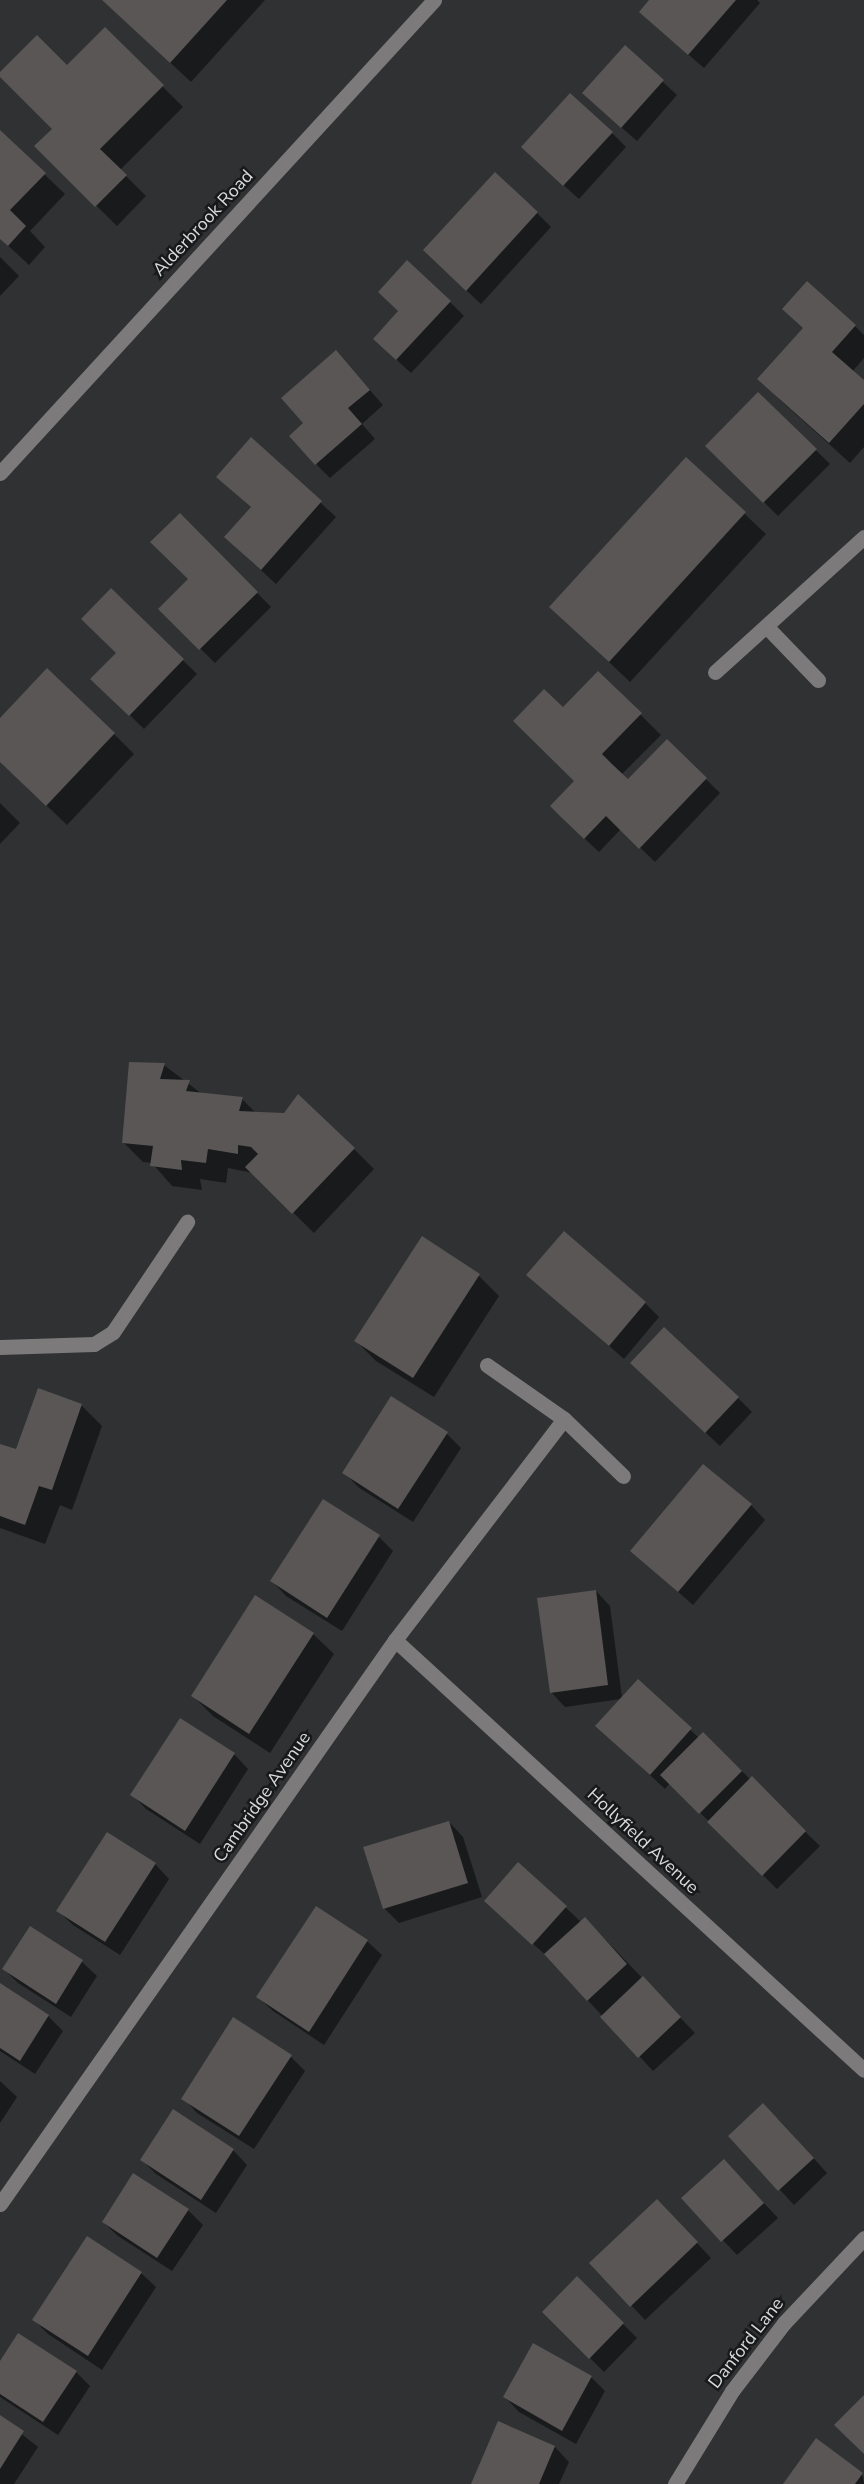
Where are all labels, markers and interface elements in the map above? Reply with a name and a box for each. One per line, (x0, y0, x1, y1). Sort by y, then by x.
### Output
street label: Alderbrook Road (148, 165, 258, 281)
street label: Cambridge Avenue (209, 1728, 315, 1866)
street label: Hollyfield Avenue (583, 1784, 703, 1898)
street label: Danford Lane (704, 2293, 788, 2393)

